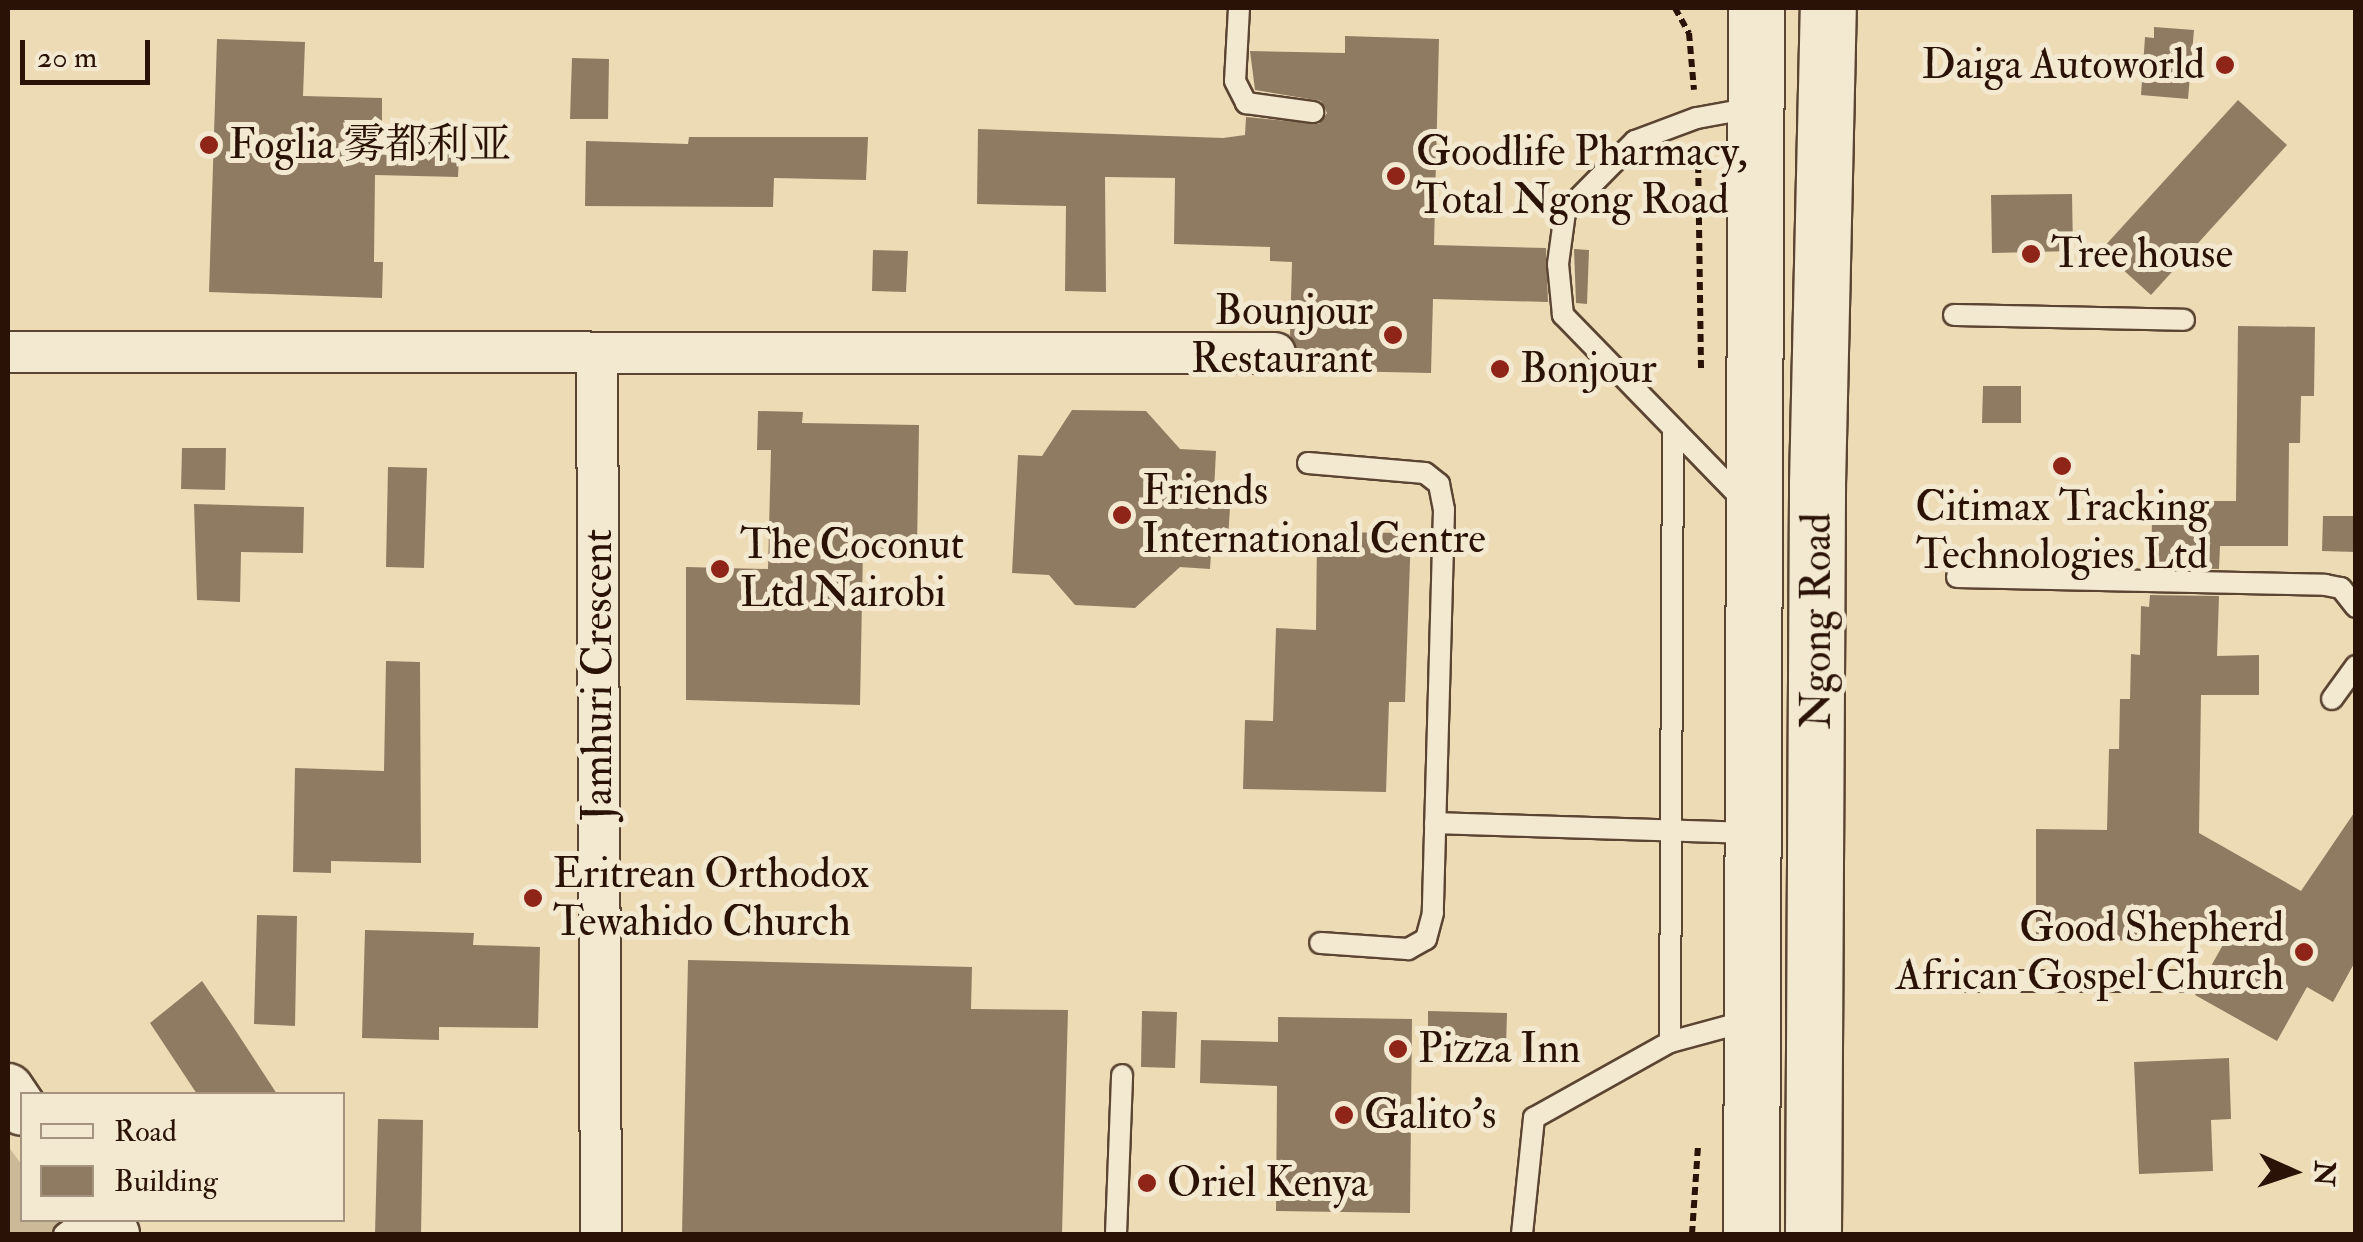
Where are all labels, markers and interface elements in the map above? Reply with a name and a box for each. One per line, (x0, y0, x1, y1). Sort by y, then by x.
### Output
scale bar (25, 20, 155, 82)
text: 20 m (37, 39, 97, 76)
place label: Daiga Autoworld (1921, 40, 2205, 90)
marker: Daiga Autoworld (2214, 54, 2236, 76)
place label: Foglia 雾都利亚 (229, 120, 511, 170)
place label: Goodlife Pharmacy, Total Ngong Road (1416, 127, 1748, 225)
marker: Foglia 雾都利亚 (198, 134, 220, 156)
marker: Goodlife Pharmacy, Total Ngong Road (1385, 165, 1407, 187)
place label: Tree house (2051, 229, 2233, 279)
marker: Tree house (2020, 243, 2042, 265)
place label: Bounjour Restaurant (1191, 286, 1373, 384)
marker: Bounjour Restaurant (1382, 324, 1404, 346)
place label: Bonjour (1520, 344, 1657, 394)
marker: Bonjour (1489, 358, 1511, 380)
marker: Citimax Tracking Technologies Ltd (2051, 455, 2073, 477)
place label: Friends International Centre (1142, 466, 1486, 564)
place label: Citimax Tracking Technologies Ltd (1915, 482, 2209, 580)
marker: Friends International Centre (1111, 504, 1133, 526)
street label: Ngong Road (1792, 513, 1842, 729)
place label: The Coconut Ltd Nairobi (740, 520, 964, 618)
street label: Jamhuri Crescent (573, 529, 623, 821)
marker: The Coconut Ltd Nairobi (709, 558, 731, 580)
place label: Eritrean Orthodox Tewahido Church (553, 849, 869, 948)
marker: Eritrean Orthodox Tewahido Church (522, 887, 544, 909)
place label: Good Shepherd African Gospel Church (1895, 903, 2284, 1001)
marker: Good Shepherd African Gospel Church (2293, 941, 2315, 963)
place label: Pizza Inn (1418, 1024, 1581, 1074)
marker: Pizza Inn (1387, 1038, 1409, 1060)
place label: Galito's (1364, 1090, 1496, 1140)
legend (20, 1092, 345, 1222)
marker: Galito's (1333, 1104, 1355, 1126)
text: Road (114, 1113, 177, 1150)
north arrow (2243, 1122, 2343, 1222)
place label: Oriel Kenya (1167, 1158, 1368, 1208)
text: N (2305, 1160, 2342, 1187)
text: Building (114, 1163, 218, 1200)
marker: Oriel Kenya (1136, 1172, 1158, 1194)

